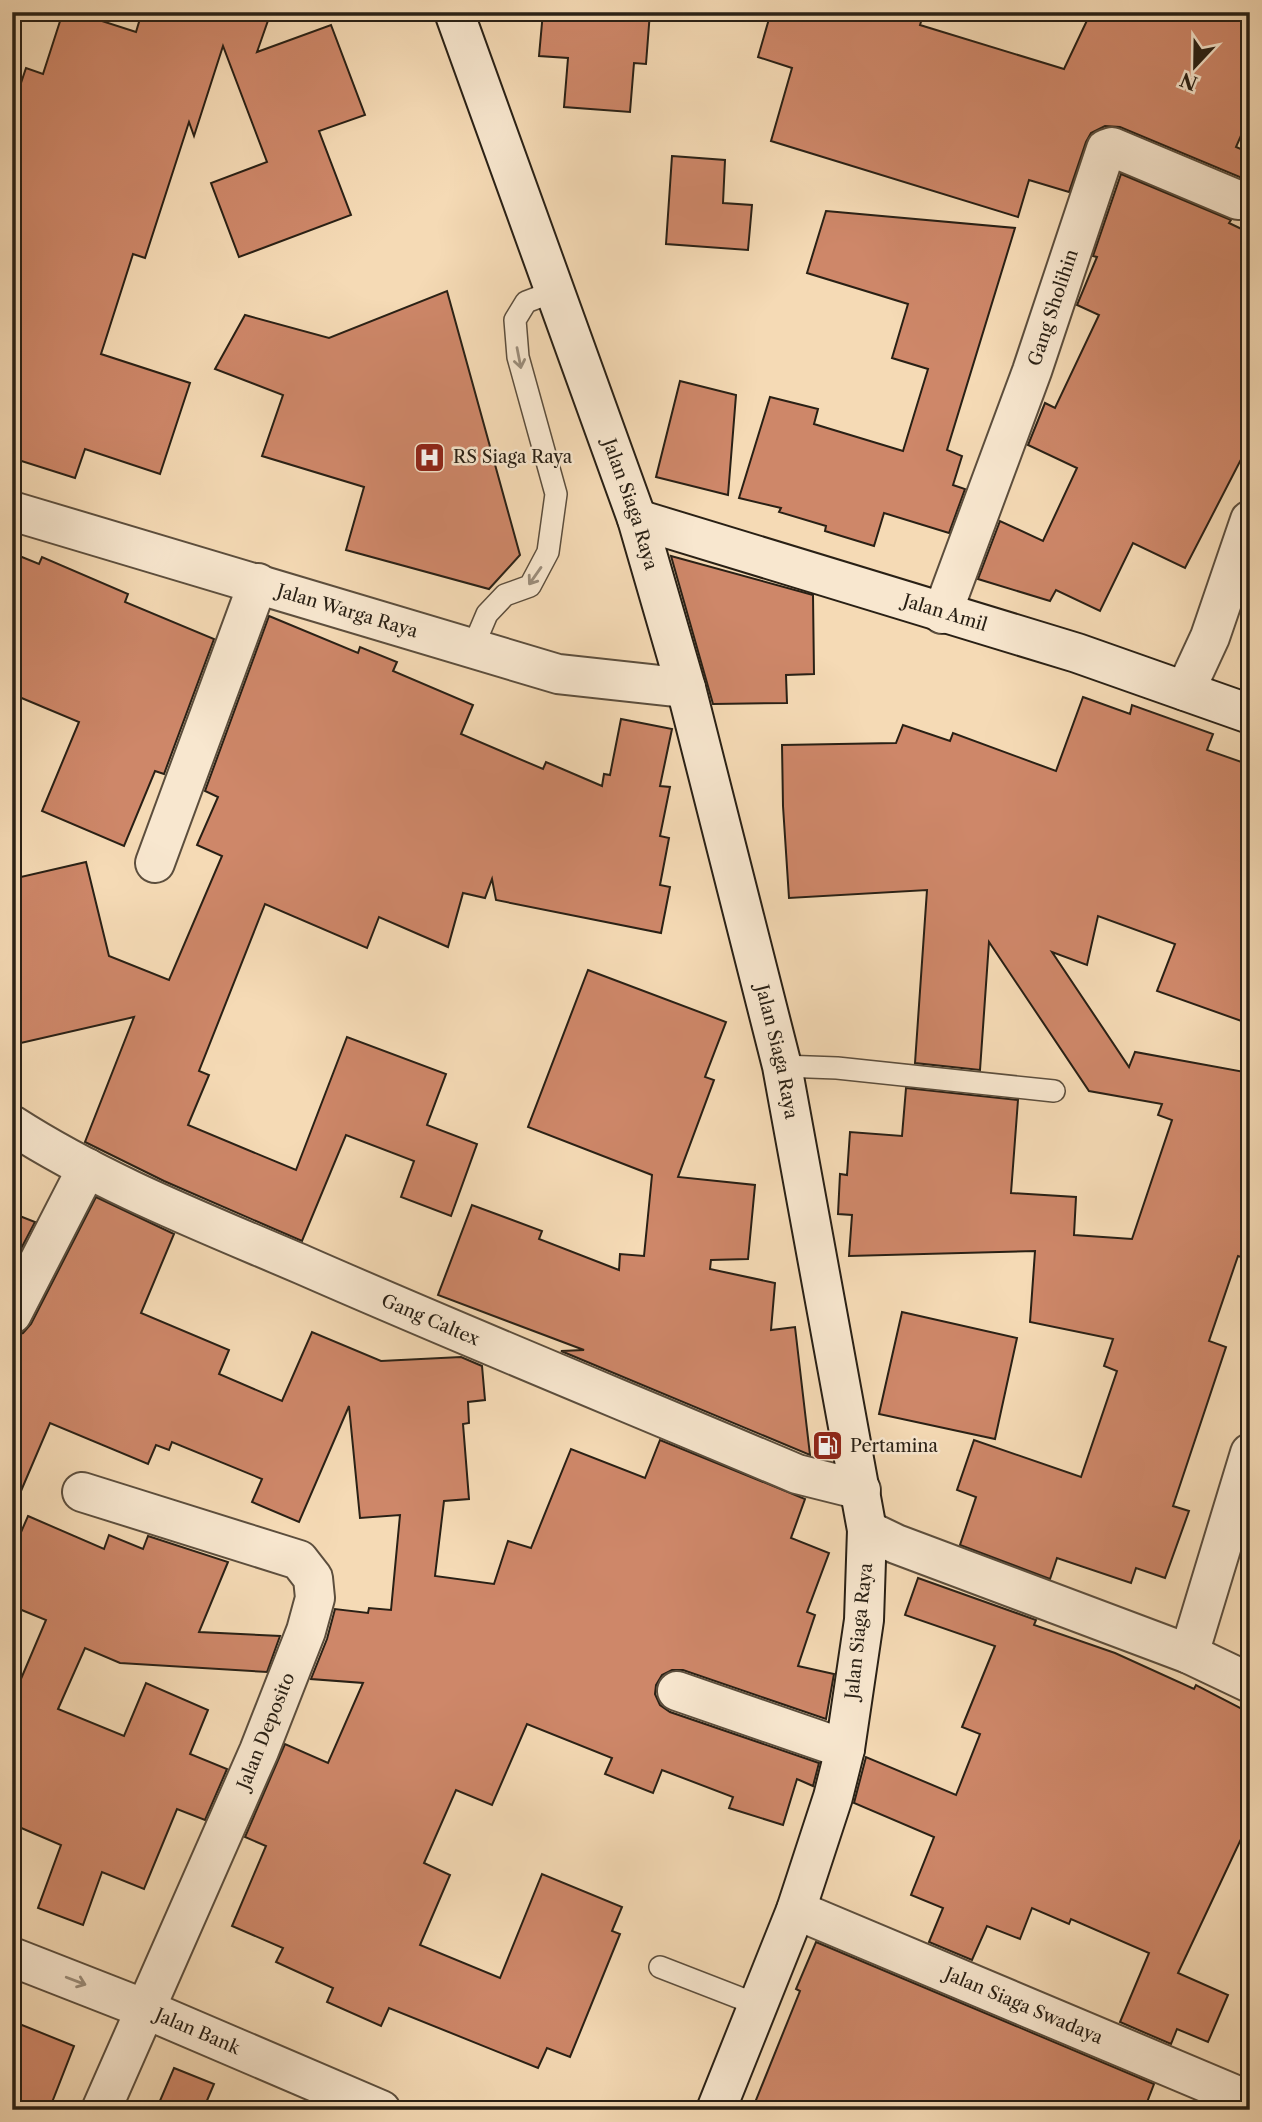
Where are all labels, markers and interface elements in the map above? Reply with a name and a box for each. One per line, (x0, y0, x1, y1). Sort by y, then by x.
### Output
north arrow (1160, 32, 1230, 102)
text: N (1177, 68, 1201, 95)
street label: Gang Sholihin (1023, 246, 1083, 369)
one-way arrow (513, 346, 526, 369)
street label: Jalan Siaga Raya (597, 433, 662, 573)
hospital icon: RS Siaga Raya (413, 440, 447, 474)
place label: RS Siaga Raya (453, 446, 573, 468)
one-way arrow (528, 566, 543, 585)
street label: Jalan Warga Raya (271, 579, 421, 643)
street label: Jalan Amil (897, 589, 990, 636)
street label: Jalan Siaga Raya (750, 979, 803, 1121)
street label: Gang Caltex (378, 1289, 483, 1351)
fuel station icon: Pertamina (810, 1429, 844, 1463)
place label: Pertamina (850, 1435, 938, 1457)
street label: Jalan Siaga Raya (841, 1561, 877, 1703)
street label: Jalan Deposito (231, 1669, 299, 1795)
street label: Jalan Siaga Swadaya (939, 1962, 1107, 2049)
one-way arrow (64, 1976, 86, 1989)
street label: Jalan Bank (149, 2002, 245, 2060)

